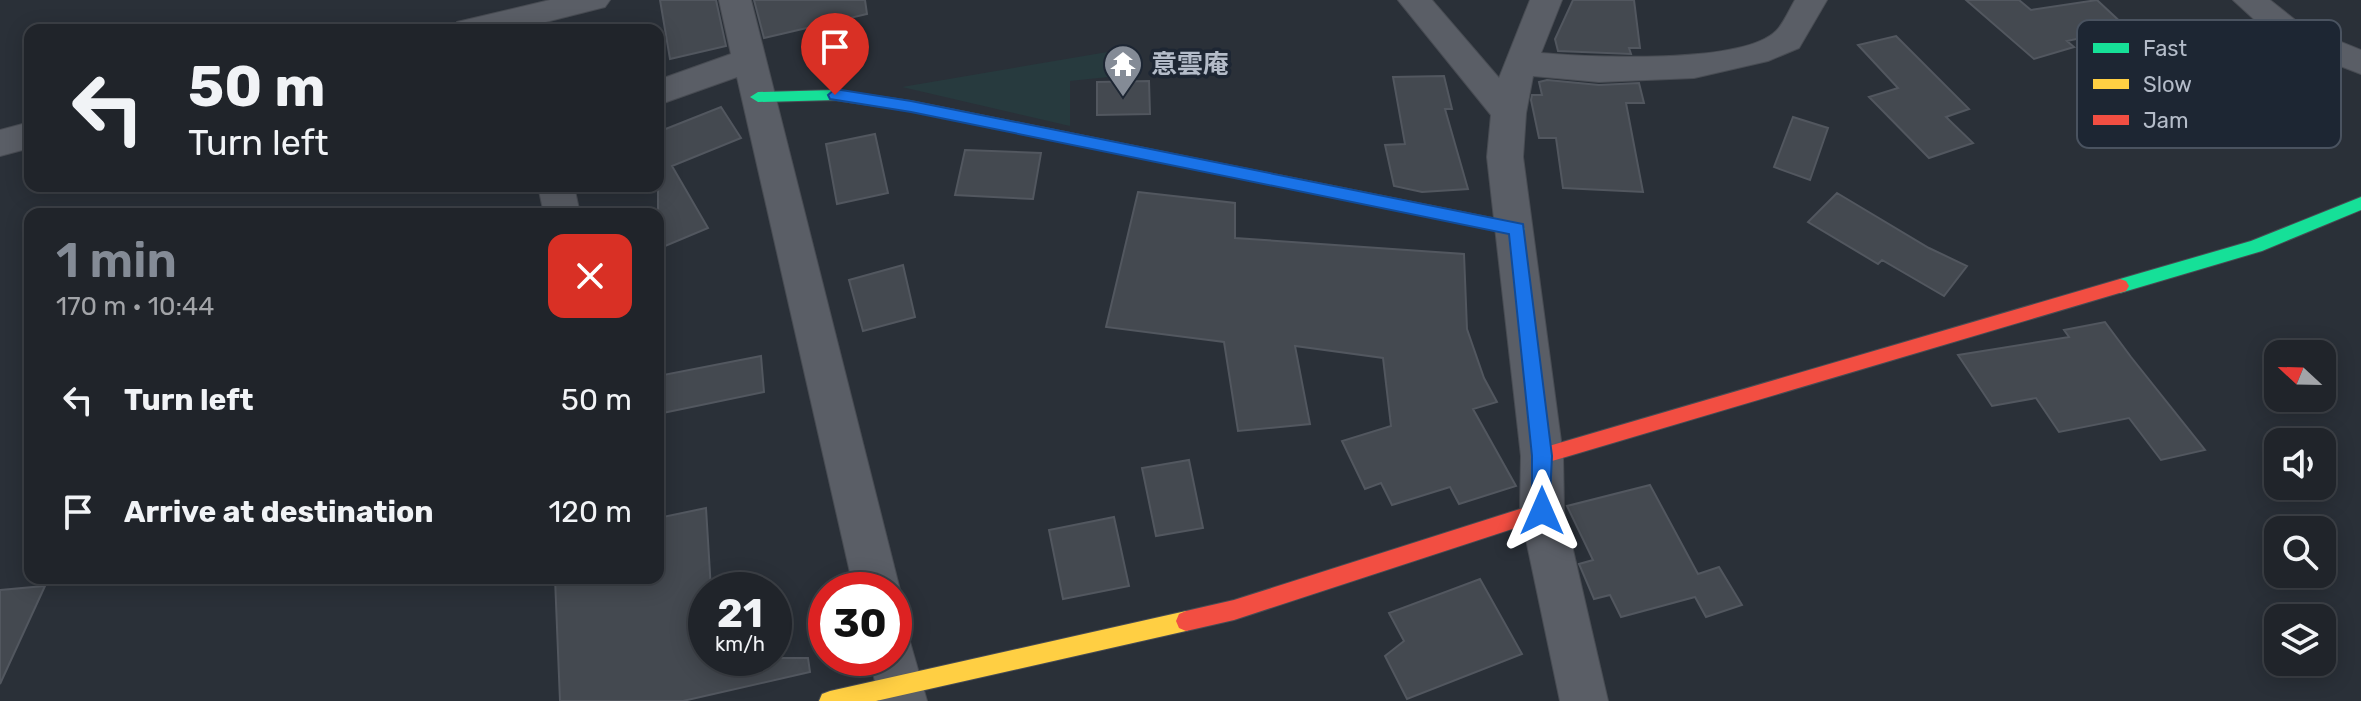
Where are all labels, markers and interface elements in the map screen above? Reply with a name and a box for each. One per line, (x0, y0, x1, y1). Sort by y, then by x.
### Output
pin (801, 13, 869, 95)
legend (2077, 20, 2341, 148)
icon: arrive (813, 25, 857, 69)
text: Fast (2143, 35, 2188, 62)
temple icon: 意雲庵 (1102, 43, 1144, 98)
place label: 意雲庵 (1151, 49, 1229, 80)
text: 50 m (188, 54, 325, 120)
icon: left (56, 56, 160, 160)
text: Slow (2143, 71, 2192, 98)
text: Jam (2143, 107, 2189, 134)
text: Turn left (188, 121, 329, 164)
text: 1 min (56, 232, 177, 289)
button: close (548, 234, 632, 318)
text: 170 m · 10:44 (56, 291, 214, 322)
north arrow (2264, 340, 2336, 412)
map controls (2264, 340, 2336, 676)
icon: left (56, 378, 100, 422)
text: Turn left (124, 382, 254, 418)
text: 50 m (561, 382, 632, 418)
button: sound (2264, 428, 2336, 500)
position arrow (1500, 469, 1584, 553)
icon: arrive (56, 490, 100, 534)
text: Arrive at destination (124, 494, 434, 530)
text: 120 m (548, 494, 632, 530)
button: search (2264, 516, 2336, 588)
speed limit sign: 30 (808, 572, 912, 676)
text: 21 (717, 590, 763, 637)
button: layers (2264, 604, 2336, 676)
text: km/h (715, 632, 765, 656)

